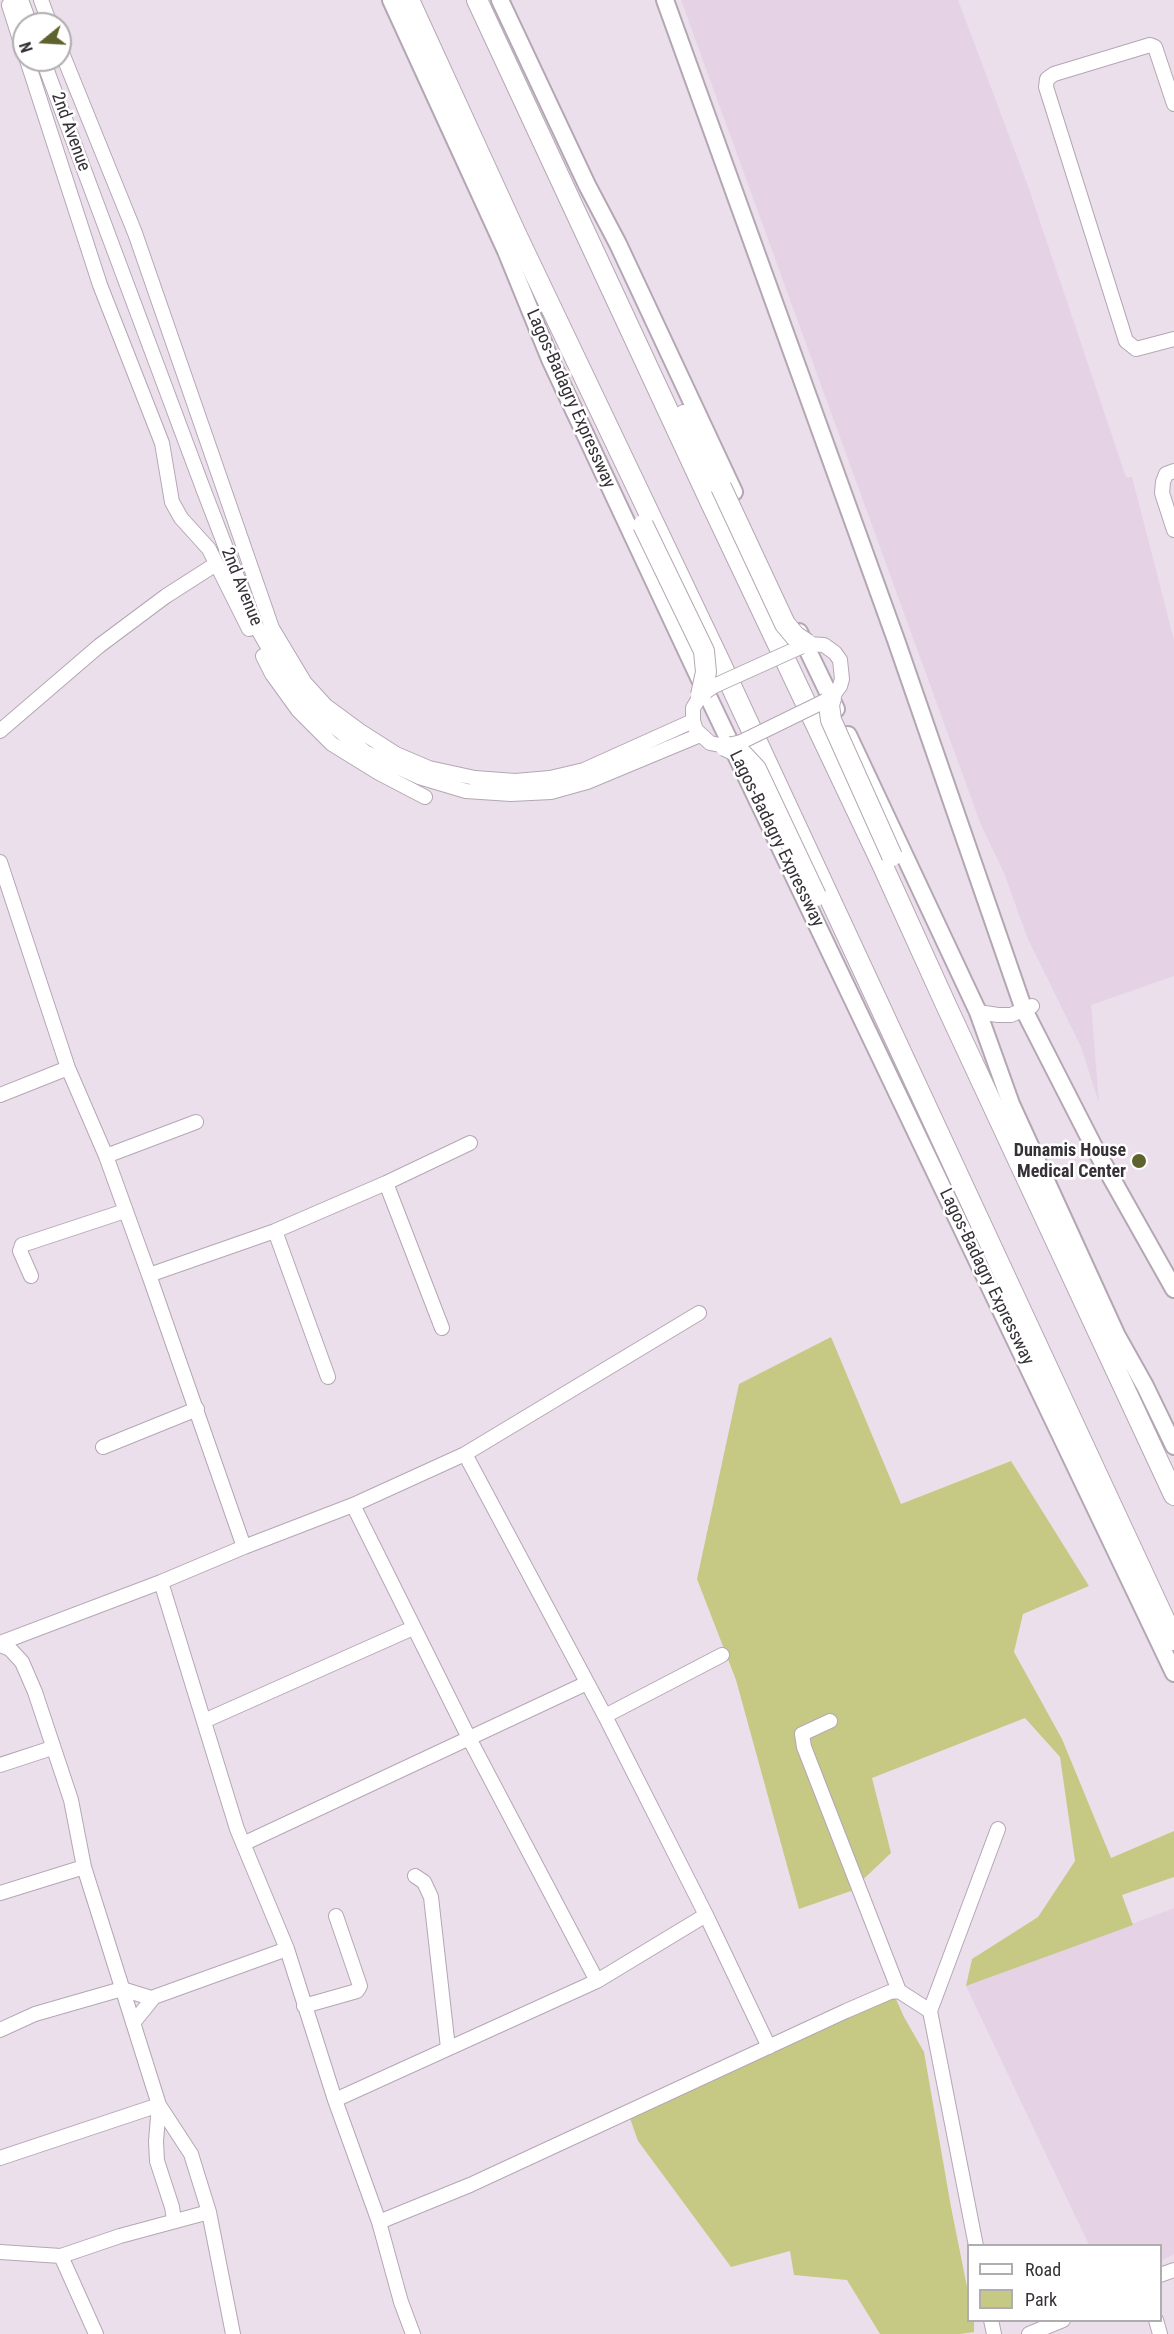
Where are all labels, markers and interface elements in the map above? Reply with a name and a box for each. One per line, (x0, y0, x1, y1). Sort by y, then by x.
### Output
north arrow (12, 12, 72, 72)
text: N (16, 40, 37, 55)
street label: 2nd Avenue (46, 90, 94, 174)
street label: Lagos-Badagry Expressway (521, 306, 619, 492)
street label: 2nd Avenue (216, 545, 266, 629)
street label: Lagos-Badagry Expressway (724, 747, 828, 931)
place label: Dunamis House Medical Center (1014, 1140, 1126, 1182)
marker: Dunamis House Medical Center (1130, 1152, 1148, 1170)
street label: Lagos-Badagry Expressway (934, 1185, 1038, 1369)
legend (967, 2244, 1162, 2322)
text: Road (1025, 2259, 1061, 2280)
text: Park (1025, 2289, 1057, 2310)

